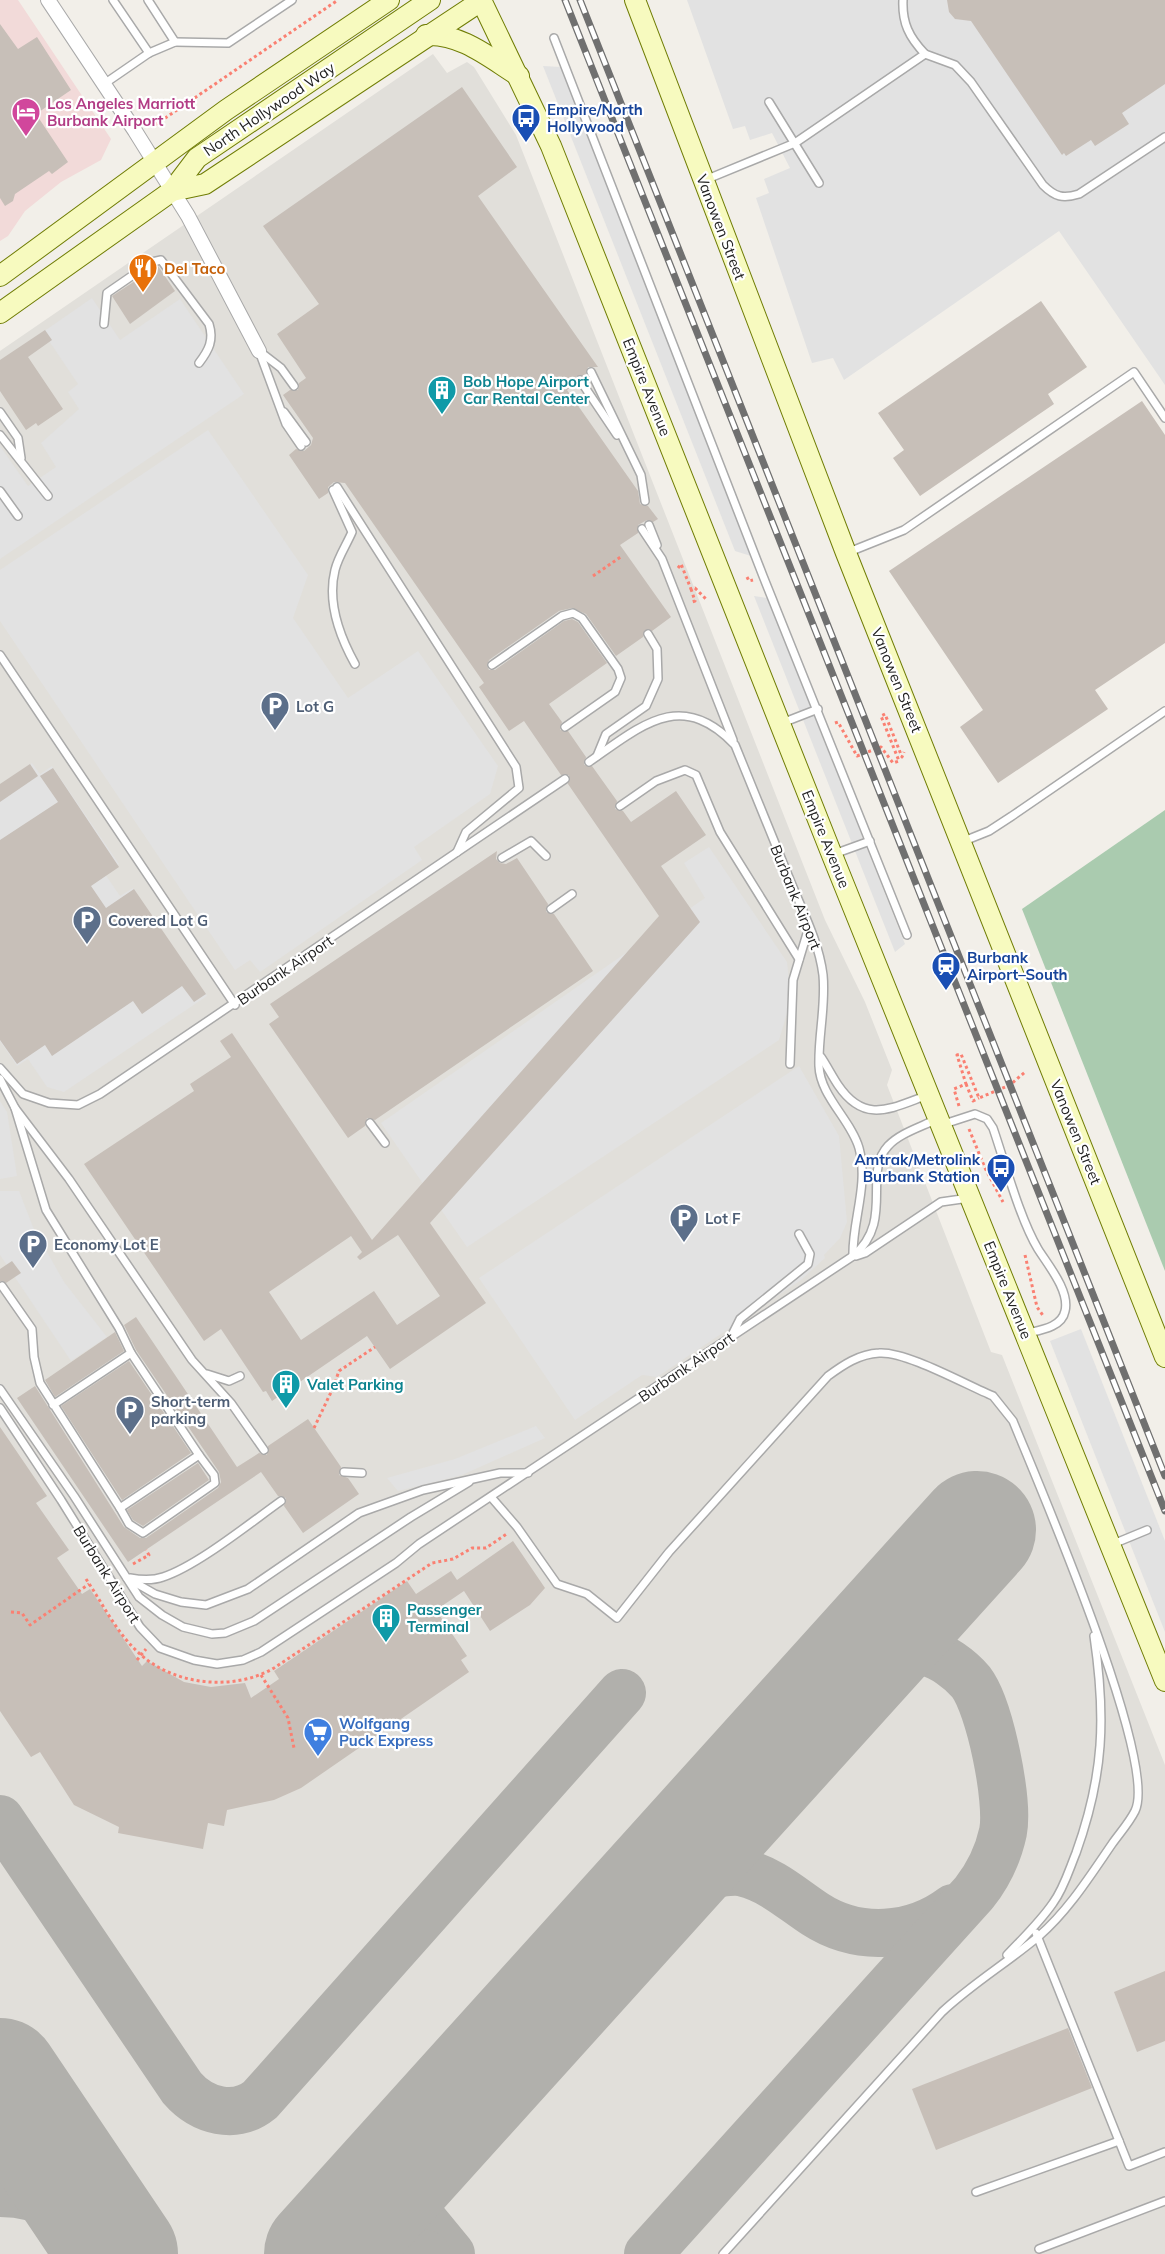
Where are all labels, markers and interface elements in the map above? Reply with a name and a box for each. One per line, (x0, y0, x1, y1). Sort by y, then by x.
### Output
street label: North Hollywood Way (200, 58, 338, 160)
place label: Los Angeles Marriott Burbank Airport (47, 94, 196, 130)
hotel icon: Los Angeles Marriott Burbank Airport (10, 96, 42, 138)
place label: Empire/North Hollywood (547, 100, 643, 136)
bus stop icon: Empire/North Hollywood (510, 102, 542, 144)
street label: Vanowen Street (692, 172, 750, 282)
restaurant icon: Del Taco (127, 252, 159, 294)
place label: Del Taco (164, 259, 226, 278)
street label: Empire Avenue (619, 335, 675, 439)
place label: Bob Hope Airport Car Rental Center (463, 372, 590, 408)
building icon: Bob Hope Airport Car Rental Center (426, 374, 458, 416)
street label: Vanowen Street (867, 625, 927, 735)
parking icon: Lot G (259, 690, 291, 732)
place label: Lot G (296, 697, 334, 716)
street label: Empire Avenue (798, 787, 854, 891)
street label: Burbank Airport (766, 842, 826, 952)
parking icon: Covered Lot G (71, 904, 103, 946)
place label: Covered Lot G (108, 911, 208, 930)
street label: Burbank Airport (233, 931, 337, 1009)
place label: Burbank Airport–South (967, 948, 1068, 984)
station icon: Burbank Airport–South (930, 950, 962, 992)
street label: Vanowen Street (1046, 1077, 1106, 1187)
place label: Amtrak/Metrolink Burbank Station (854, 1150, 981, 1186)
bus stop icon: Amtrak/Metrolink Burbank Station (985, 1152, 1017, 1194)
parking icon: Lot F (668, 1202, 700, 1244)
place label: Lot F (705, 1209, 741, 1228)
parking icon: Economy Lot E (17, 1228, 49, 1270)
place label: Economy Lot E (54, 1235, 159, 1254)
street label: Empire Avenue (980, 1238, 1036, 1342)
street label: Burbank Airport (634, 1328, 738, 1406)
building icon: Valet Parking (270, 1368, 302, 1410)
place label: Valet Parking (306, 1375, 404, 1394)
place label: Short-term parking (151, 1392, 230, 1428)
parking icon: Short-term parking (114, 1394, 146, 1436)
street label: Burbank Airport (69, 1522, 145, 1626)
place label: Passenger Terminal (407, 1600, 482, 1636)
building icon: Passenger Terminal (370, 1602, 402, 1644)
place label: Wolfgang Puck Express (339, 1714, 433, 1750)
supermarket icon: Wolfgang Puck Express (302, 1716, 334, 1758)

